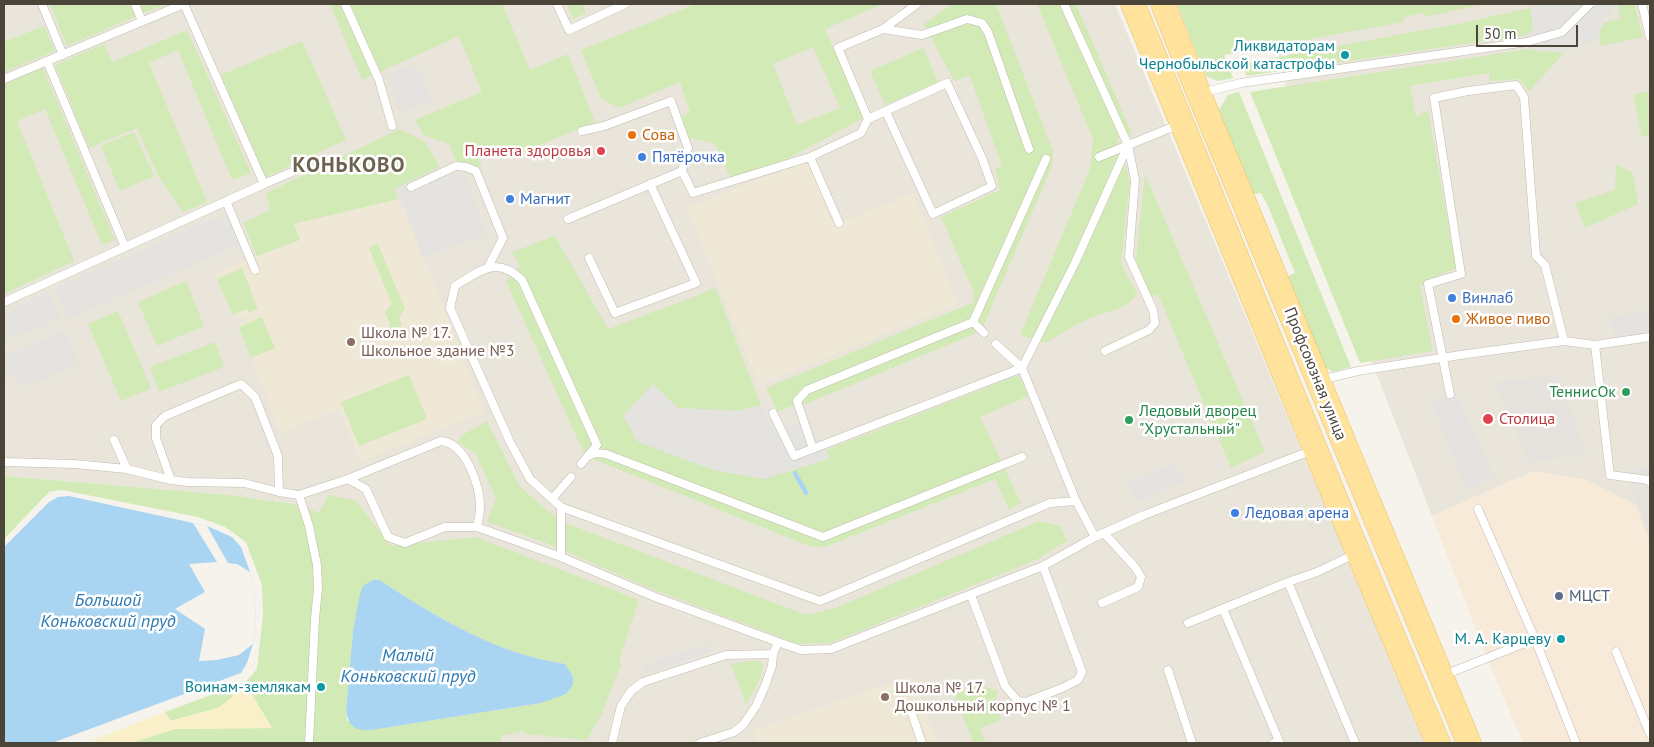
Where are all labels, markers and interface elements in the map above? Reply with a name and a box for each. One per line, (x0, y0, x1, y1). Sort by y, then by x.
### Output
scale bar (1479, 15, 1582, 47)
text: 50 m (1484, 24, 1517, 43)
place label: Ликвидаторам Чернобыльской катастрофы (1139, 36, 1335, 74)
marker: Ликвидаторам Чернобыльской катастрофы (1339, 49, 1351, 61)
place label: Сова (642, 125, 675, 145)
marker: Сова (626, 129, 638, 141)
place label: Планета здоровья (465, 141, 591, 161)
marker: Планета здоровья (595, 145, 607, 157)
place label: Пятёрочка (652, 147, 725, 167)
marker: Пятёрочка (636, 151, 648, 163)
district label: КОНЬКОВО (291, 153, 407, 179)
place label: Магнит (520, 189, 570, 209)
marker: Магнит (504, 193, 516, 205)
place label: Винлаб (1462, 288, 1513, 308)
marker: Винлаб (1446, 292, 1458, 304)
street label: Профсоюзная улица (1280, 305, 1350, 443)
place label: Живое пиво (1466, 309, 1550, 329)
marker: Живое пиво (1450, 313, 1462, 325)
place label: Школа № 17. Школьное здание №3 (361, 323, 515, 361)
marker: Школа № 17. Школьное здание №3 (345, 336, 357, 348)
place label: ТеннисОк (1549, 382, 1616, 402)
marker: ТеннисОк (1620, 386, 1632, 398)
place label: Ледовый дворец "Хрустальный" (1139, 401, 1256, 439)
place label: Столица (1499, 409, 1555, 429)
marker: Столица (1481, 412, 1495, 426)
marker: Ледовый дворец "Хрустальный" (1123, 414, 1135, 426)
place label: Ледовая арена (1245, 503, 1349, 523)
marker: Ледовая арена (1229, 507, 1241, 519)
place label: МЦСТ (1569, 586, 1610, 606)
water label: Большой Коньковский пруд (40, 590, 176, 632)
marker: МЦСТ (1553, 590, 1565, 602)
place label: М. А. Карцеву (1454, 629, 1551, 649)
marker: М. А. Карцеву (1555, 633, 1567, 645)
water label: Малый Коньковский пруд (340, 645, 476, 688)
place label: Воинам-землякам (185, 677, 311, 697)
place label: Школа № 17. Дошкольный корпус № 1 (895, 678, 1071, 716)
marker: Воинам-землякам (315, 681, 327, 693)
marker: Школа № 17. Дошкольный корпус № 1 (879, 691, 891, 703)

